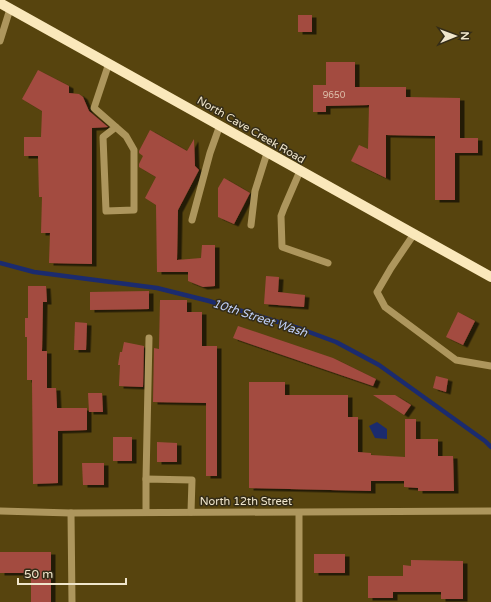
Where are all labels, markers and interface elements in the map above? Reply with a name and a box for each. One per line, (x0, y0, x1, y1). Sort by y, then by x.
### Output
north arrow (435, 16, 475, 56)
text: N (458, 31, 471, 40)
house number: 9650 (323, 90, 346, 101)
street label: North Cave Creek Road (195, 94, 307, 166)
water label: 10th Street Wash (211, 296, 310, 340)
street label: North 12th Street (200, 495, 292, 508)
scale bar (18, 560, 126, 586)
text: 50 m (24, 567, 53, 581)

